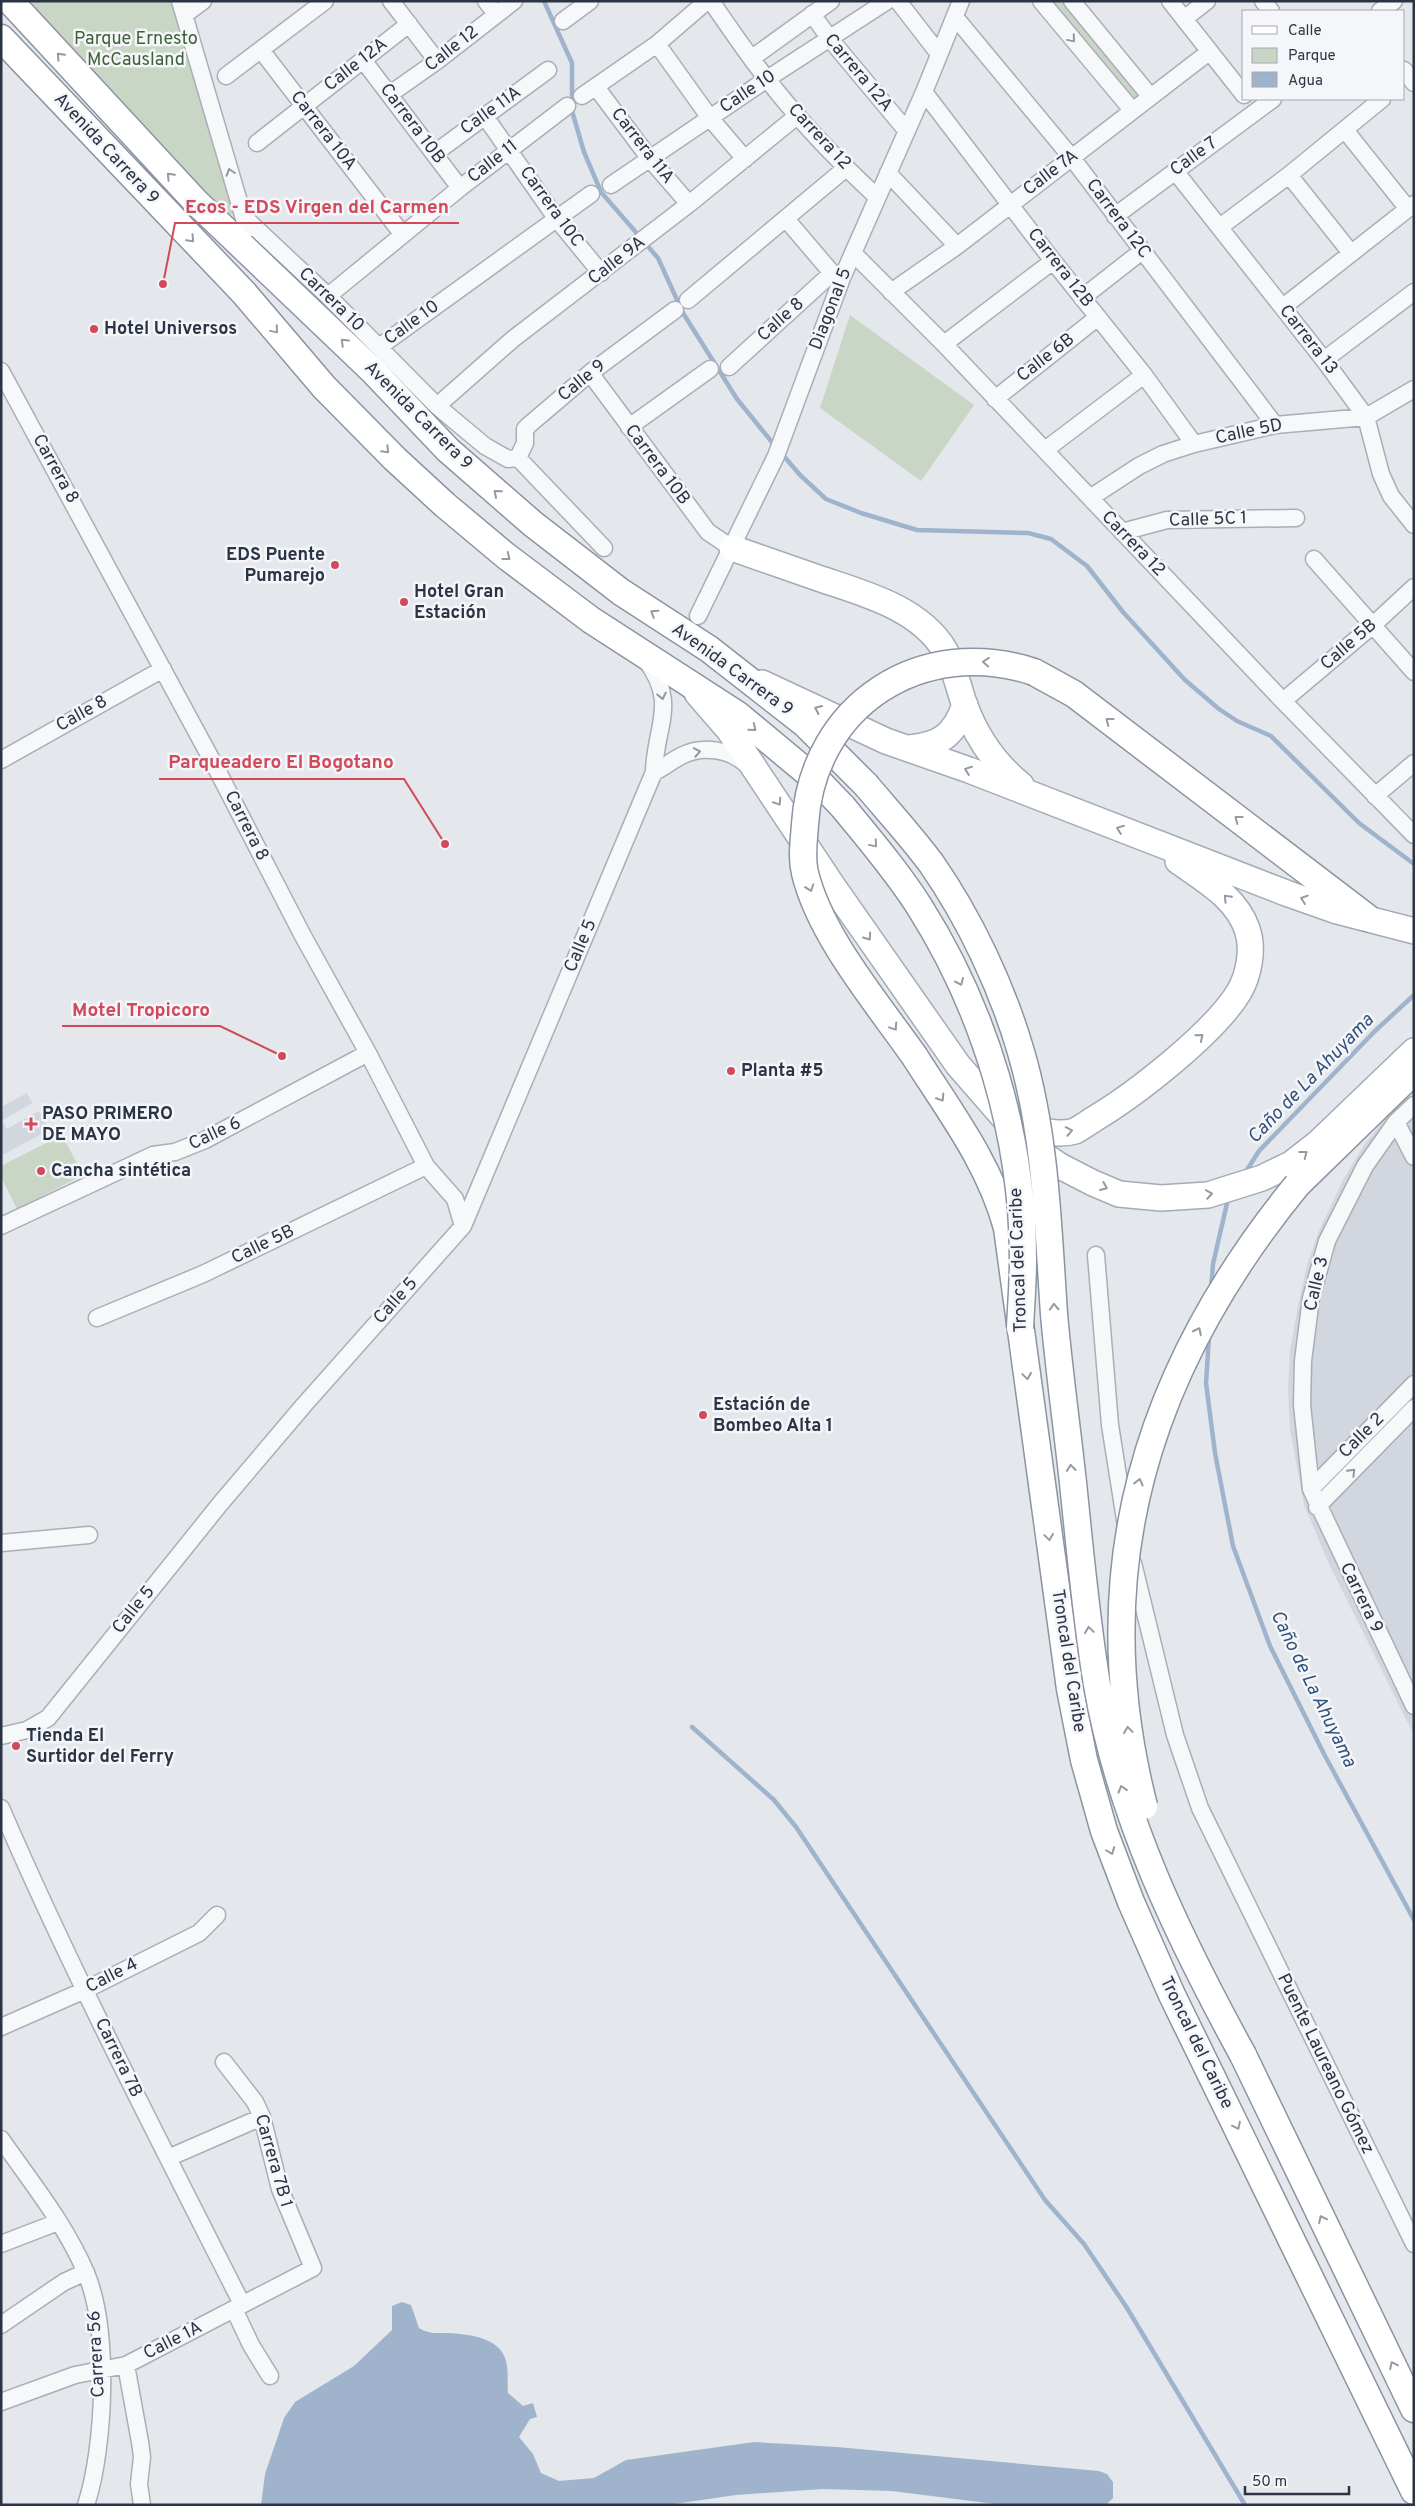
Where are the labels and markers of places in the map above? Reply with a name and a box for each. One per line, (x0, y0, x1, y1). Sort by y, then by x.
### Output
callout: Ecos - EDS Virgen del Carmen (175, 189, 459, 223)
place label: Hotel Universos (104, 318, 237, 341)
marker: Hotel Universos (88, 323, 100, 335)
place label: EDS Puente Pumarejo (226, 544, 325, 588)
marker: EDS Puente Pumarejo (329, 559, 341, 571)
place label: Hotel Gran Estación (414, 581, 504, 625)
marker: Hotel Gran Estación (398, 596, 410, 608)
callout: Parqueadero El Bogotano (159, 745, 404, 779)
callout: Motel Tropicoro (62, 992, 220, 1026)
place label: Planta #5 (741, 1060, 823, 1083)
marker: Planta #5 (725, 1065, 737, 1077)
place label: PASO PRIMERO DE MAYO (42, 1103, 173, 1147)
marker: PASO PRIMERO DE MAYO (24, 1117, 38, 1131)
place label: Cancha sintética (51, 1160, 191, 1183)
marker: Cancha sintética (35, 1165, 47, 1177)
place label: Estación de Bombeo Alta 1 (713, 1394, 833, 1438)
marker: Estación de Bombeo Alta 1 (697, 1409, 709, 1421)
place label: Tienda El Surtidor del Ferry (26, 1725, 174, 1769)
marker: Tienda El Surtidor del Ferry (10, 1740, 22, 1752)

